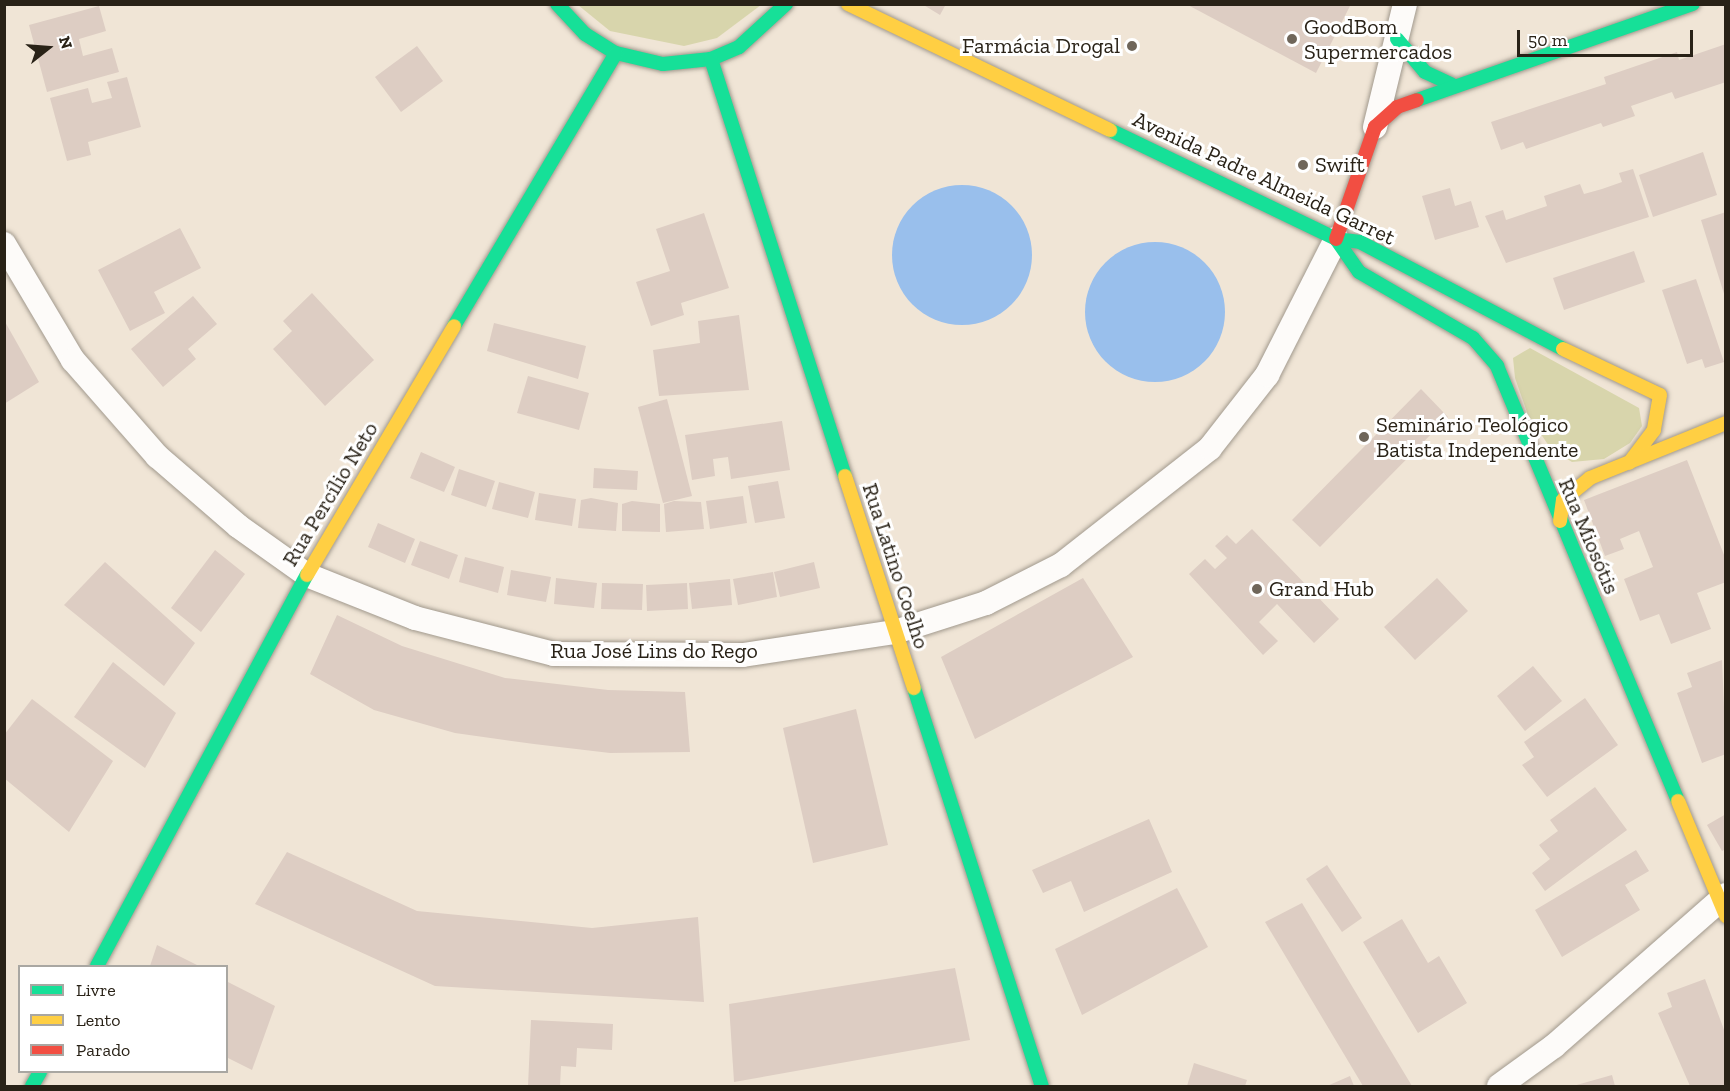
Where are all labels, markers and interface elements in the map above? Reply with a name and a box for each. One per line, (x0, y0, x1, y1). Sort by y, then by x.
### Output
place label: GoodBom Supermercados (1304, 13, 1452, 64)
north arrow (18, 18, 78, 78)
scale bar (1520, 18, 1696, 56)
text: 50 m (1528, 29, 1567, 51)
marker: GoodBom Supermercados (1285, 32, 1299, 46)
place label: Farmácia Drogal (962, 33, 1120, 59)
text: N (55, 34, 77, 51)
marker: Farmácia Drogal (1125, 39, 1139, 53)
street label: Avenida Padre Almeida Garret (1128, 105, 1400, 251)
place label: Swift (1315, 152, 1365, 178)
marker: Swift (1296, 158, 1310, 172)
place label: Seminário Teológico Batista Independente (1376, 411, 1578, 463)
street label: Rua Percílio Neto (277, 417, 383, 571)
marker: Seminário Teológico Batista Independente (1357, 430, 1371, 444)
street label: Rua Miosótis (1553, 474, 1625, 598)
street label: Rua Latino Coelho (857, 480, 935, 652)
place label: Grand Hub (1269, 576, 1374, 602)
marker: Grand Hub (1250, 582, 1264, 596)
street label: Rua José Lins do Rego (550, 638, 758, 664)
legend (18, 965, 228, 1073)
text: Livre (76, 979, 116, 1001)
text: Lento (76, 1009, 121, 1031)
text: Parado (76, 1039, 130, 1061)

